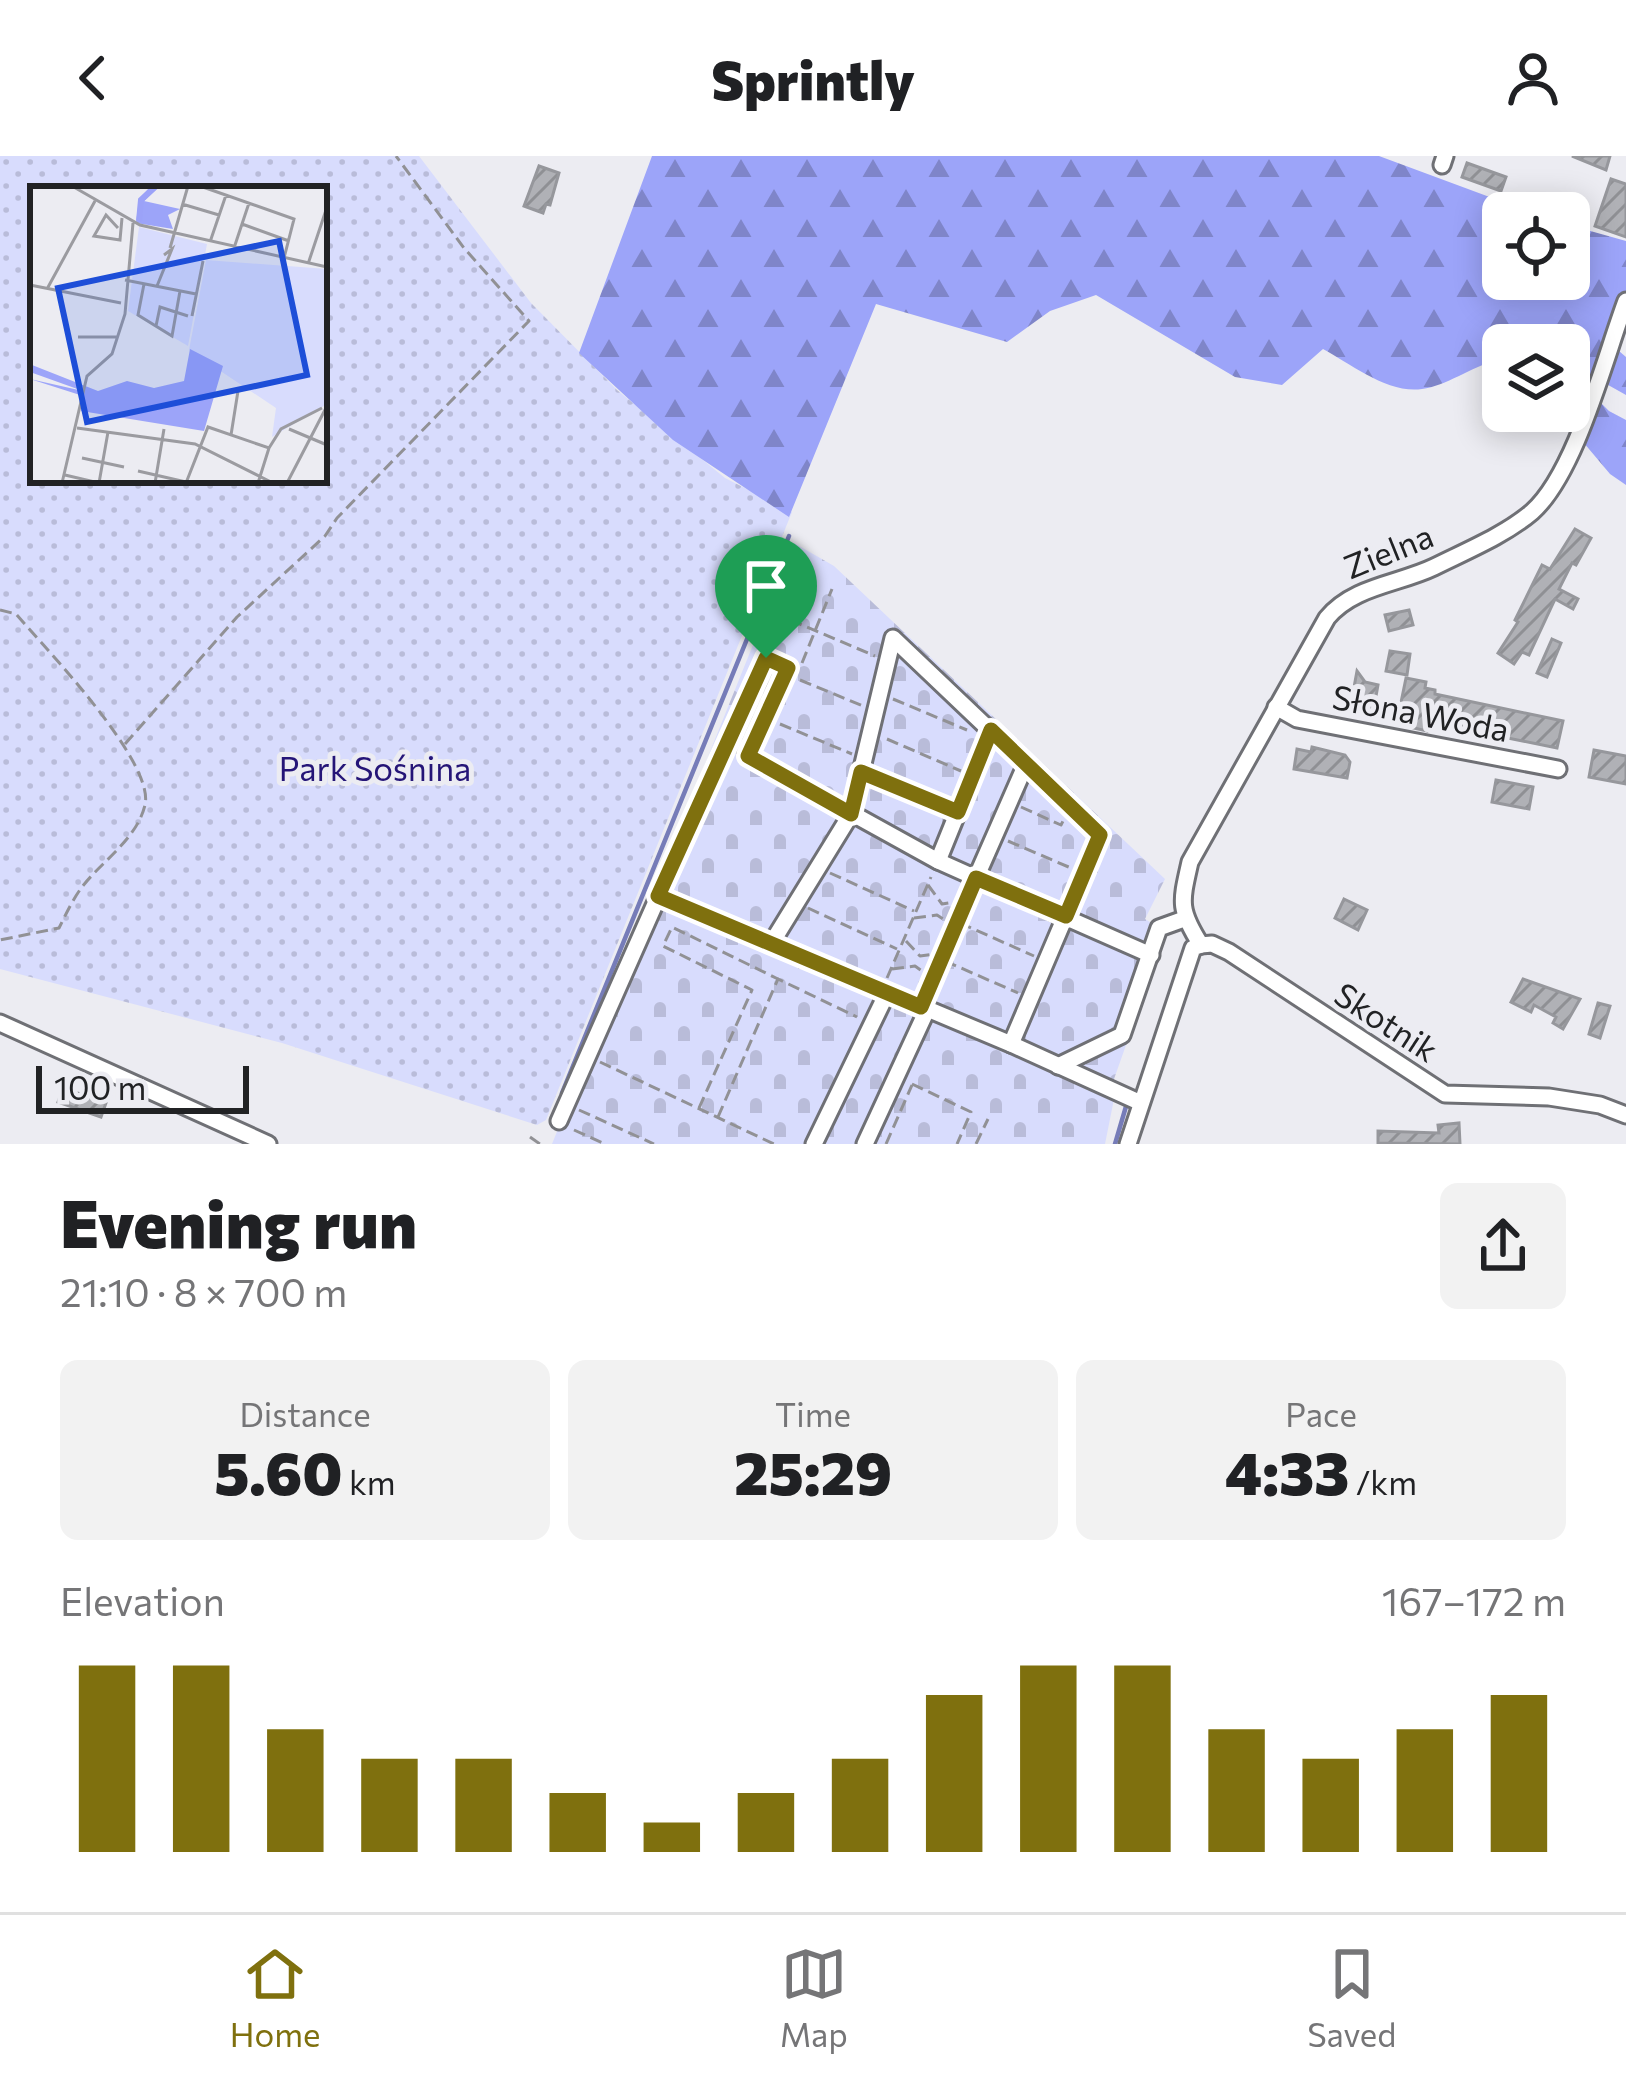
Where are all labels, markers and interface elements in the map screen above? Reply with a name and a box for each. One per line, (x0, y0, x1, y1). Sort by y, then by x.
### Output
icon: back (60, 45, 126, 111)
text: Sprintly (711, 45, 915, 111)
icon: person (1500, 45, 1566, 111)
inset map (30, 186, 327, 483)
map controls (1482, 192, 1590, 432)
button: locate (1482, 192, 1590, 300)
button: layers (1482, 324, 1590, 432)
street label: Zielna (1337, 514, 1439, 586)
pin (715, 535, 817, 658)
icon: arrive (733, 553, 799, 619)
street label: Słona Woda (1329, 675, 1513, 749)
park label: Park Sośnina (279, 747, 471, 788)
street label: Skotnik (1328, 973, 1446, 1070)
scale bar (36, 1060, 249, 1113)
text: 100 m (54, 1066, 146, 1107)
text: Evening run (60, 1181, 417, 1262)
button: share (1440, 1183, 1566, 1309)
text: 21:10 · 8 × 700 m (60, 1267, 347, 1315)
text: Distance (239, 1393, 371, 1434)
text: Time (775, 1393, 851, 1434)
text: Pace (1285, 1393, 1357, 1434)
text: 5.60 (214, 1434, 343, 1507)
text: 25:29 (734, 1434, 892, 1507)
text: 4:33 (1225, 1434, 1349, 1507)
text: km (343, 1461, 396, 1502)
text: /km (1349, 1461, 1417, 1502)
text: Elevation (60, 1576, 225, 1624)
text: 167–172 m (1382, 1576, 1566, 1624)
tab: Home (230, 1941, 320, 2054)
tab: Map (780, 1941, 848, 2054)
tab: Saved (1307, 1941, 1396, 2054)

